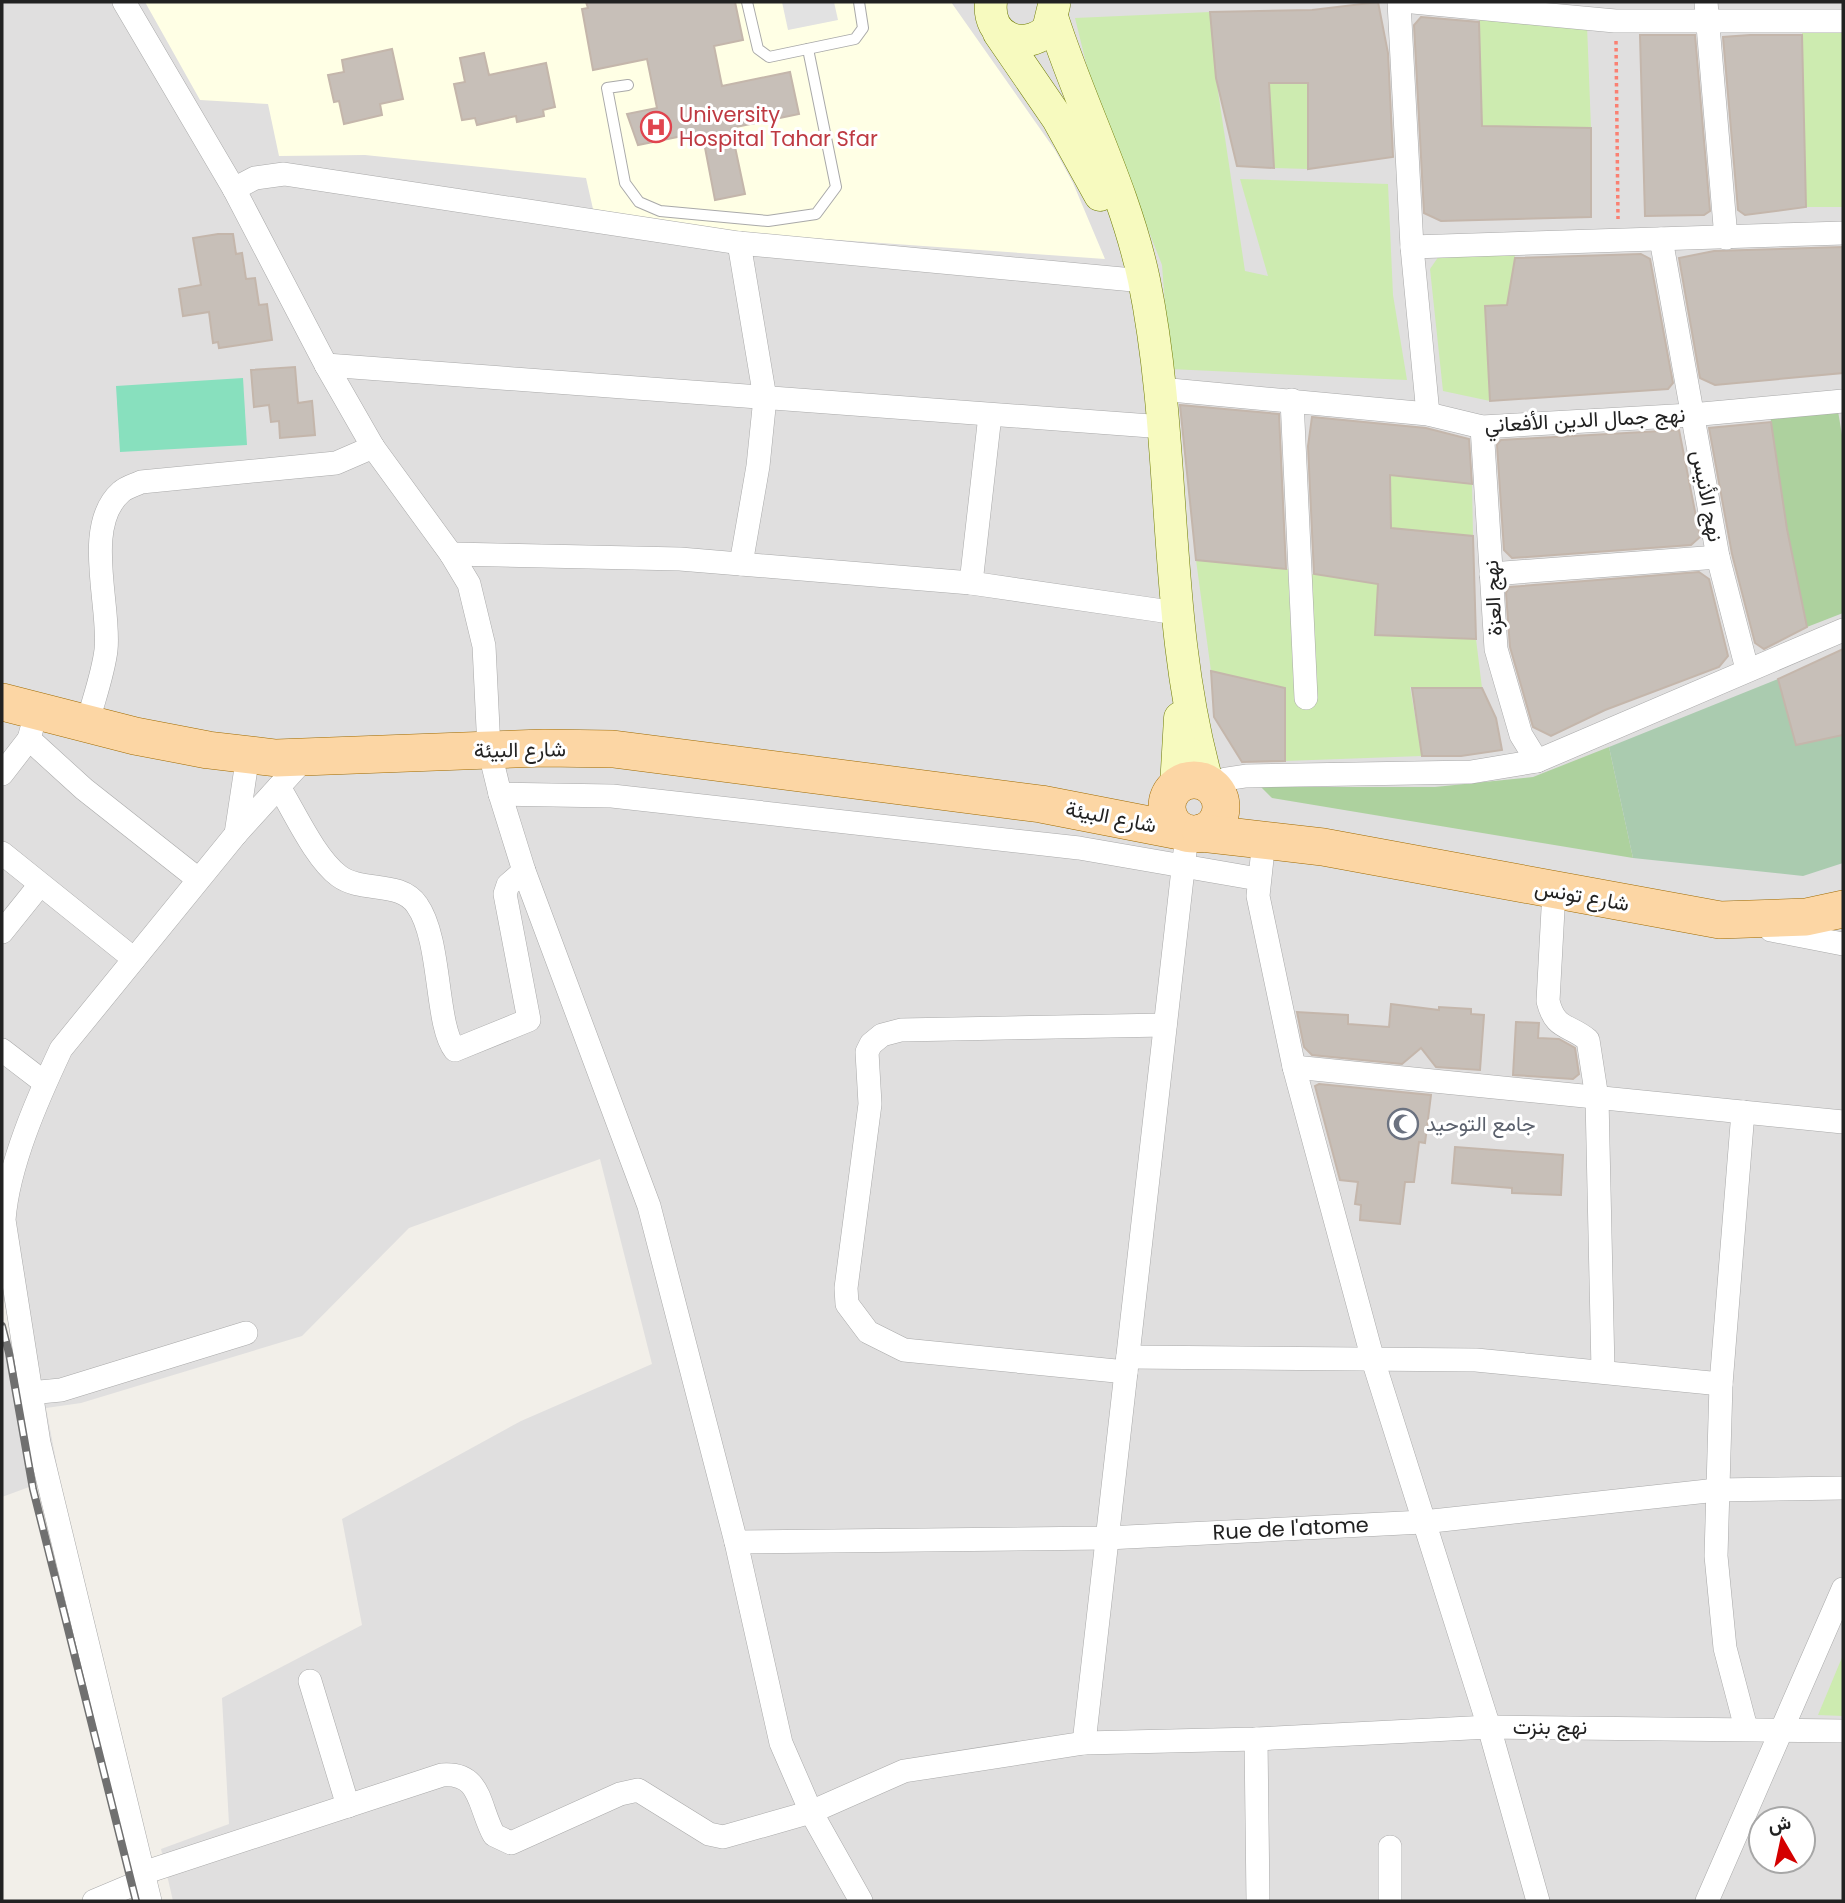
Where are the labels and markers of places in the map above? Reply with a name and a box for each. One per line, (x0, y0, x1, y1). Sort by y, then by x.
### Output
place label: University Hospital Tahar Sfar (679, 100, 878, 153)
hospital icon: University Hospital Tahar Sfar (639, 110, 673, 144)
mosque icon: جامع التوحيد (1386, 1107, 1420, 1141)
place label: جامع التوحيد (1426, 1109, 1536, 1138)

